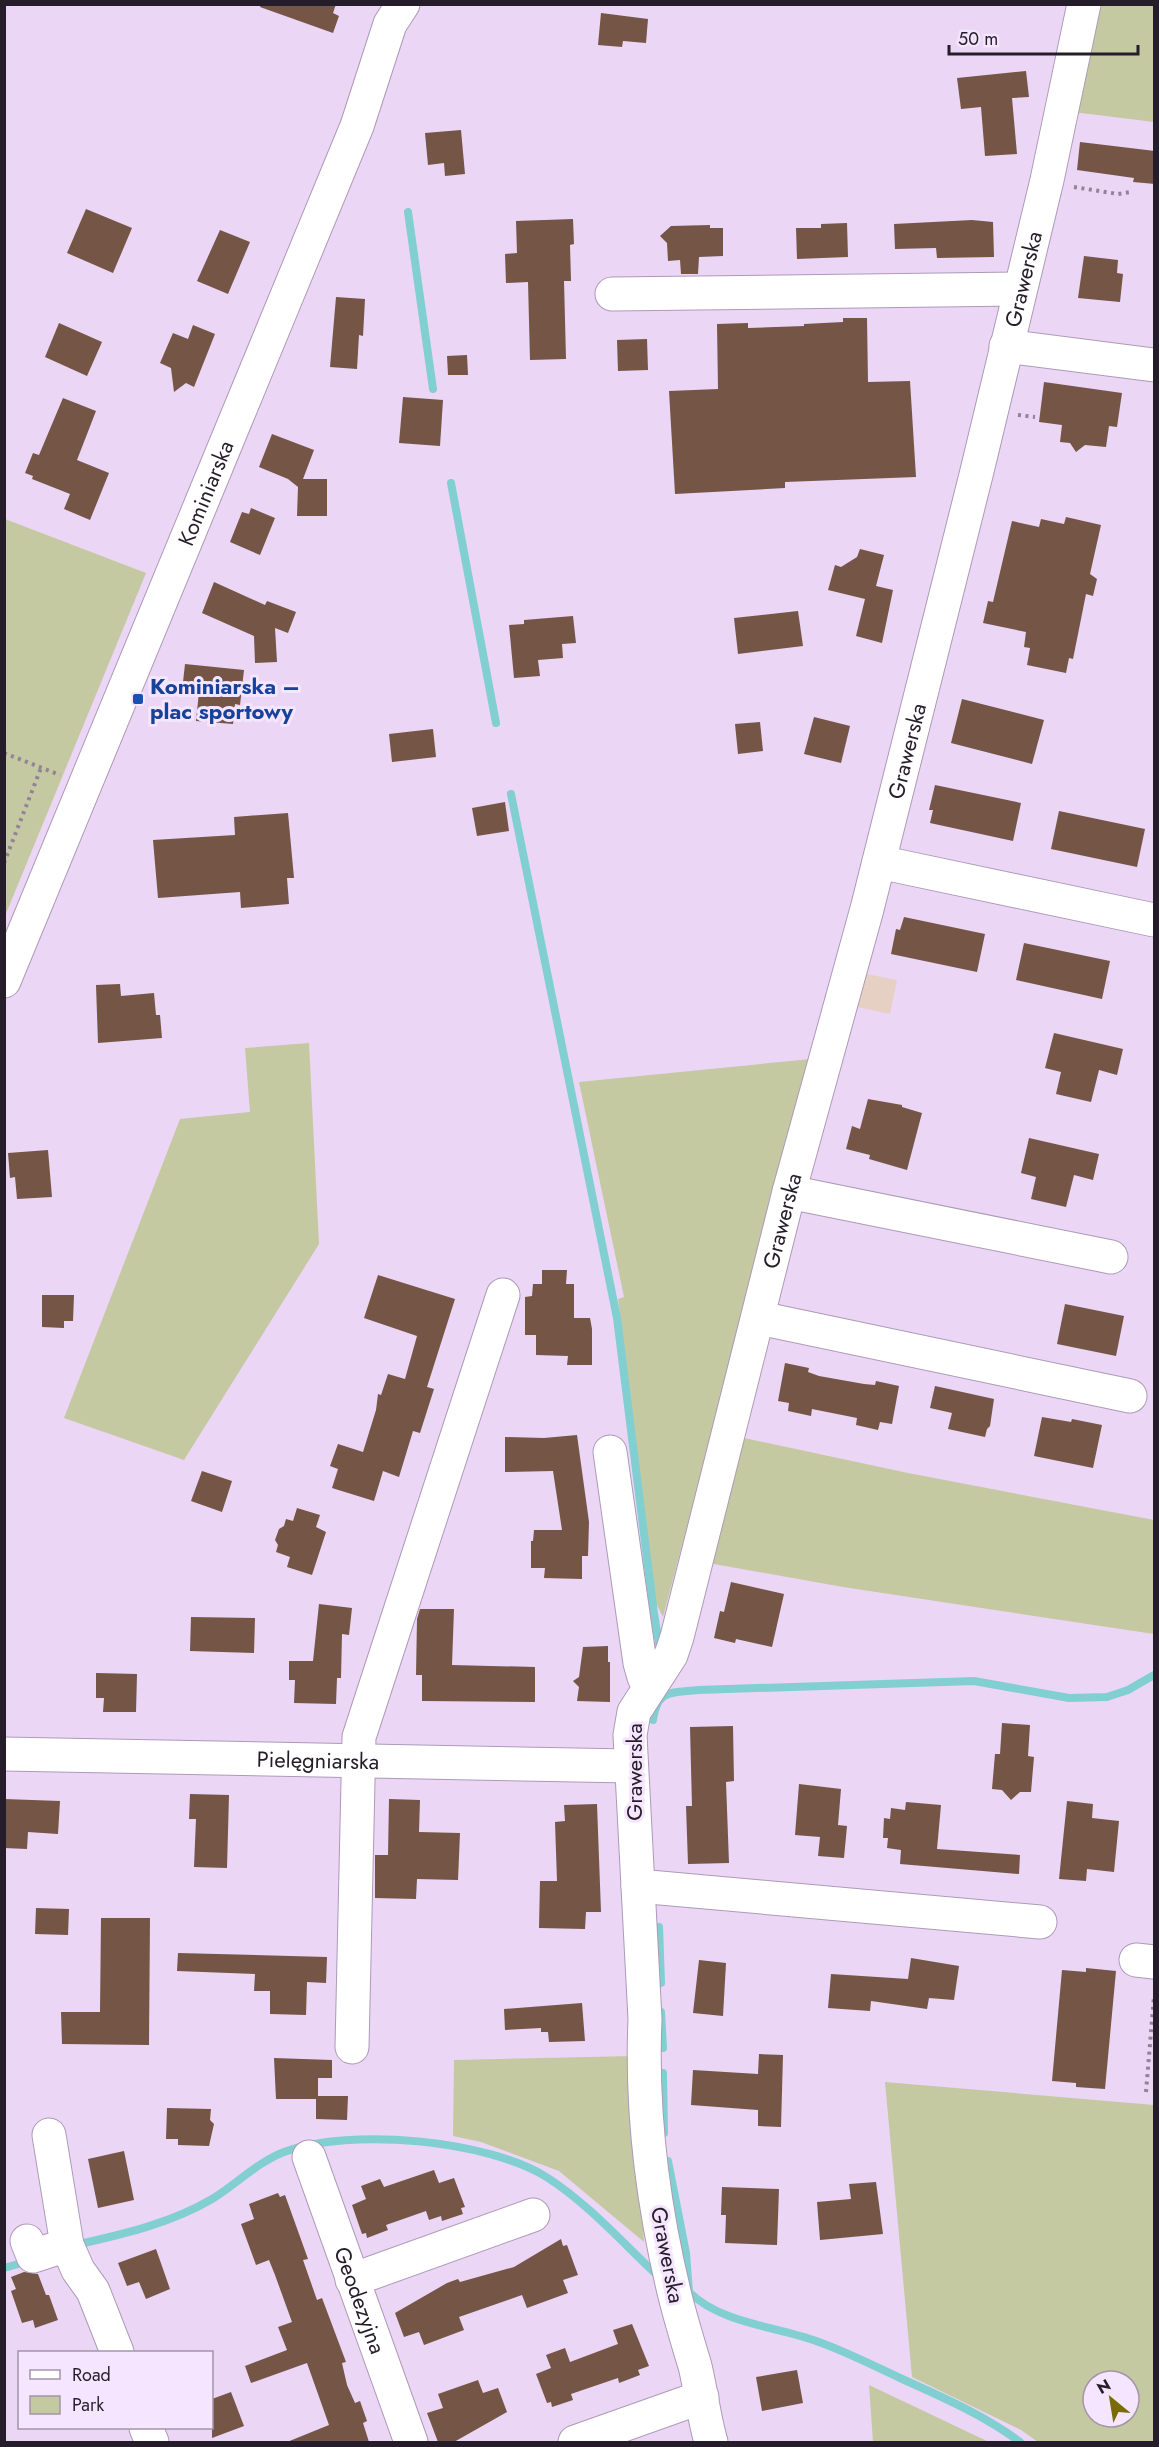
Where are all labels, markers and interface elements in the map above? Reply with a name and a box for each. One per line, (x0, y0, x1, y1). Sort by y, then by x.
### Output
scale bar (949, 18, 1138, 56)
text: 50 m (958, 26, 998, 52)
street label: Grawerska (996, 228, 1050, 330)
street label: Kominiarska (169, 435, 242, 551)
place label: Kominiarska – plac sportowy (150, 670, 300, 727)
marker: Kominiarska – plac sportowy (131, 692, 145, 706)
street label: Grawerska (879, 700, 934, 802)
street label: Grawerska (754, 1169, 810, 1272)
street label: Grawerska (618, 1723, 650, 1821)
street label: Pielęgniarska (256, 1743, 380, 1777)
street label: Grawerska (643, 2204, 693, 2306)
street label: Geodezyjna (326, 2242, 394, 2358)
legend (18, 2351, 213, 2429)
text: Road (72, 2362, 111, 2388)
north arrow (1081, 2369, 1141, 2429)
text: N (1092, 2373, 1115, 2400)
text: Park (72, 2392, 104, 2418)

